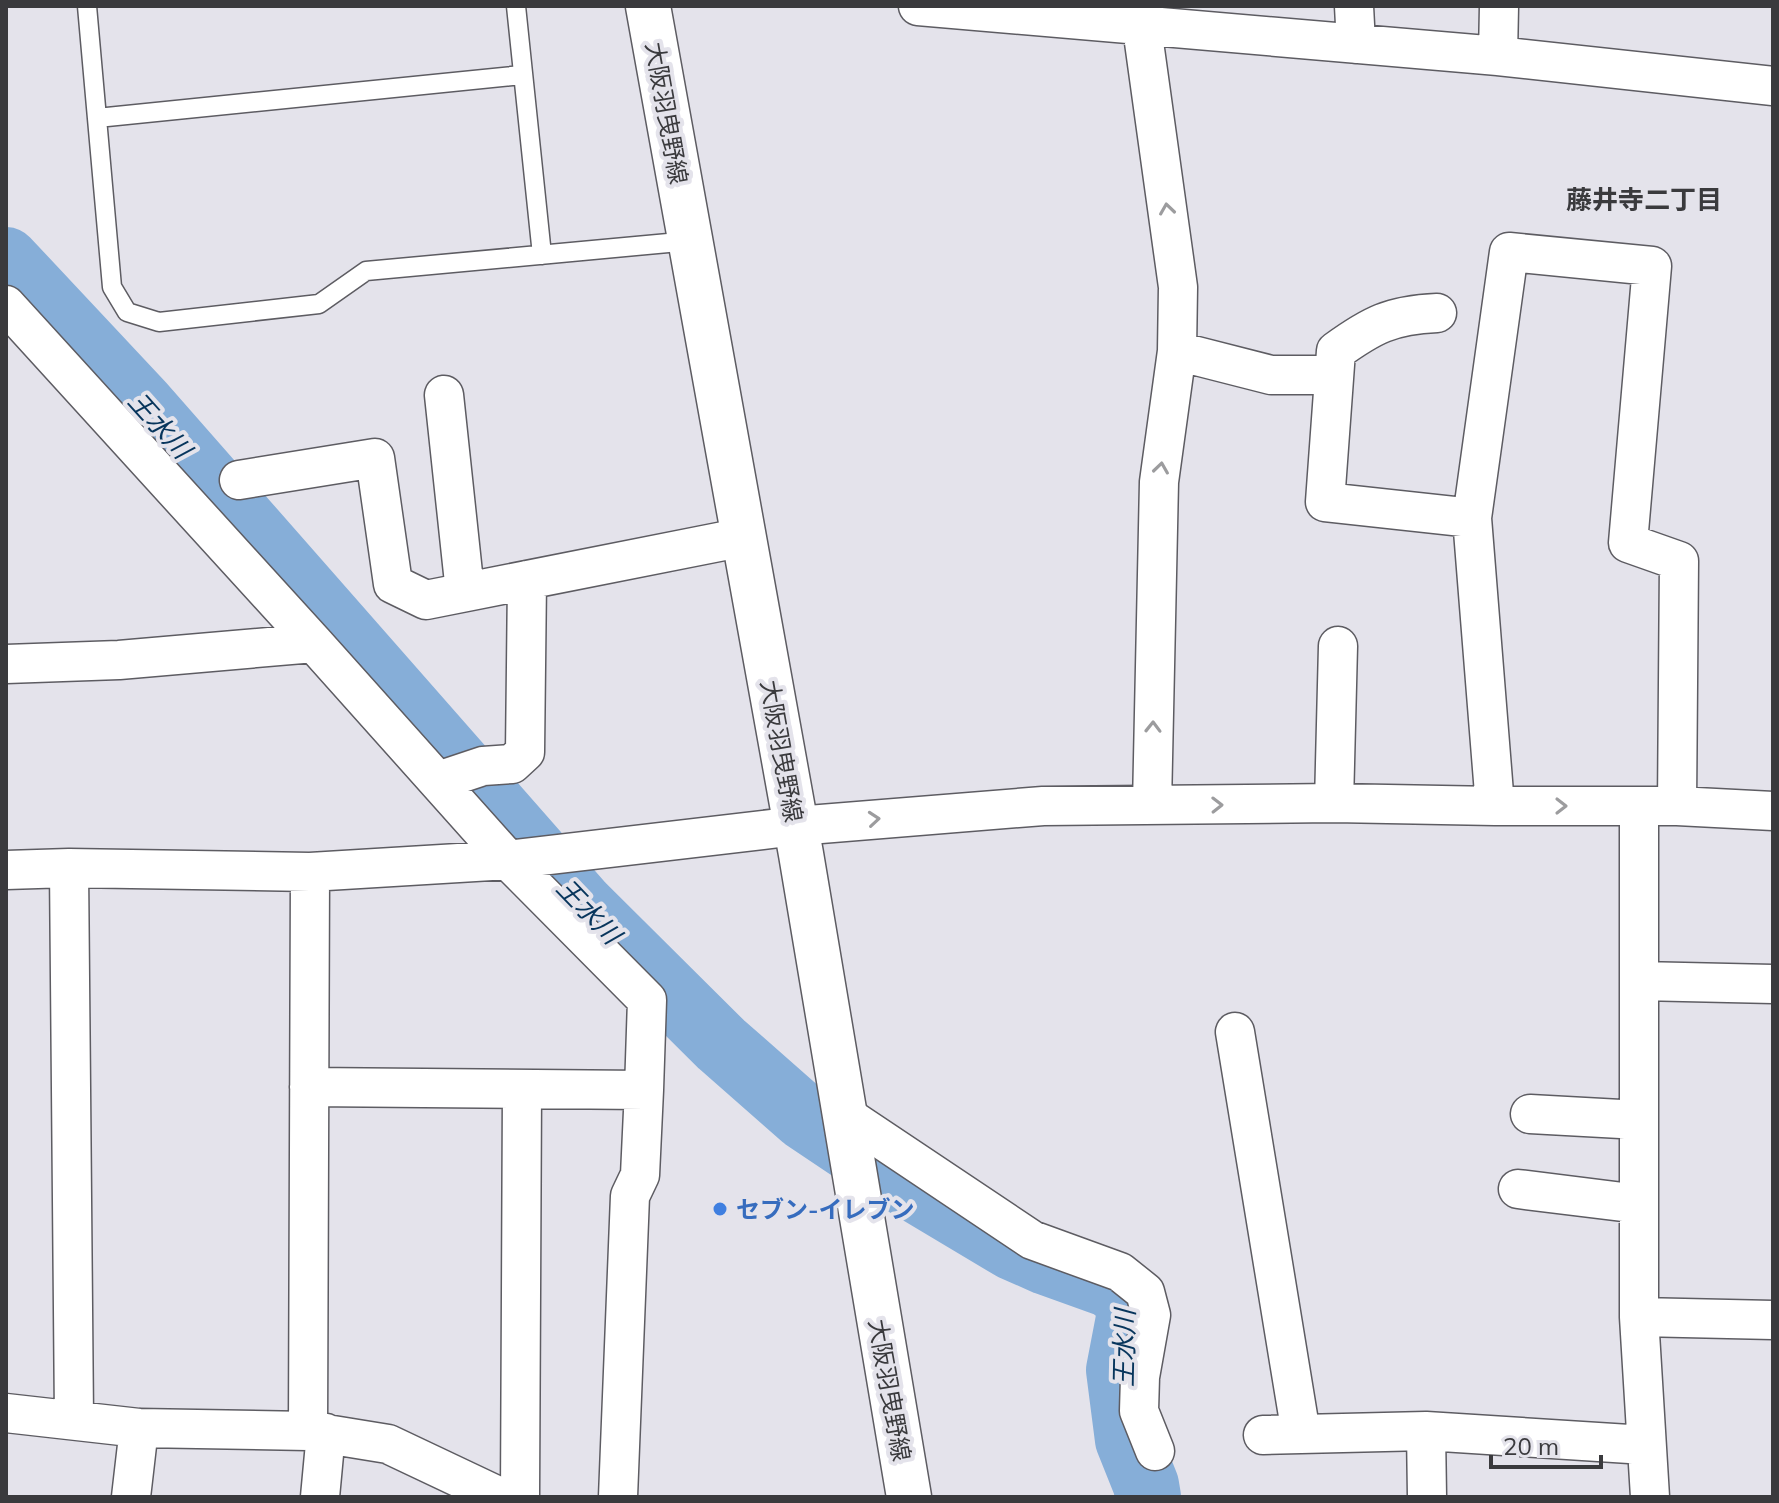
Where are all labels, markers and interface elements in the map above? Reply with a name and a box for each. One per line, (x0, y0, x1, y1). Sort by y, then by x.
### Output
street label: 大阪羽曳野線 (640, 39, 694, 187)
district label: 藤井寺二丁目 (1566, 183, 1722, 216)
one-way arrow (1159, 203, 1176, 216)
water label: 王水川 (122, 385, 200, 467)
one-way arrow (1152, 461, 1169, 474)
street label: 大阪羽曳野線 (755, 677, 809, 825)
one-way arrow (1145, 720, 1162, 733)
one-way arrow (1211, 796, 1224, 813)
one-way arrow (1555, 797, 1568, 815)
one-way arrow (868, 811, 881, 828)
water label: 王水川 (550, 871, 630, 953)
place label: セブン-イレブン (736, 1194, 915, 1224)
marker: セブン-イレブン (711, 1200, 729, 1218)
water label: 王水川 (1107, 1306, 1141, 1387)
street label: 大阪羽曳野線 (863, 1316, 917, 1464)
scale bar (1491, 1419, 1601, 1469)
text: 20 m (1503, 1431, 1559, 1461)

